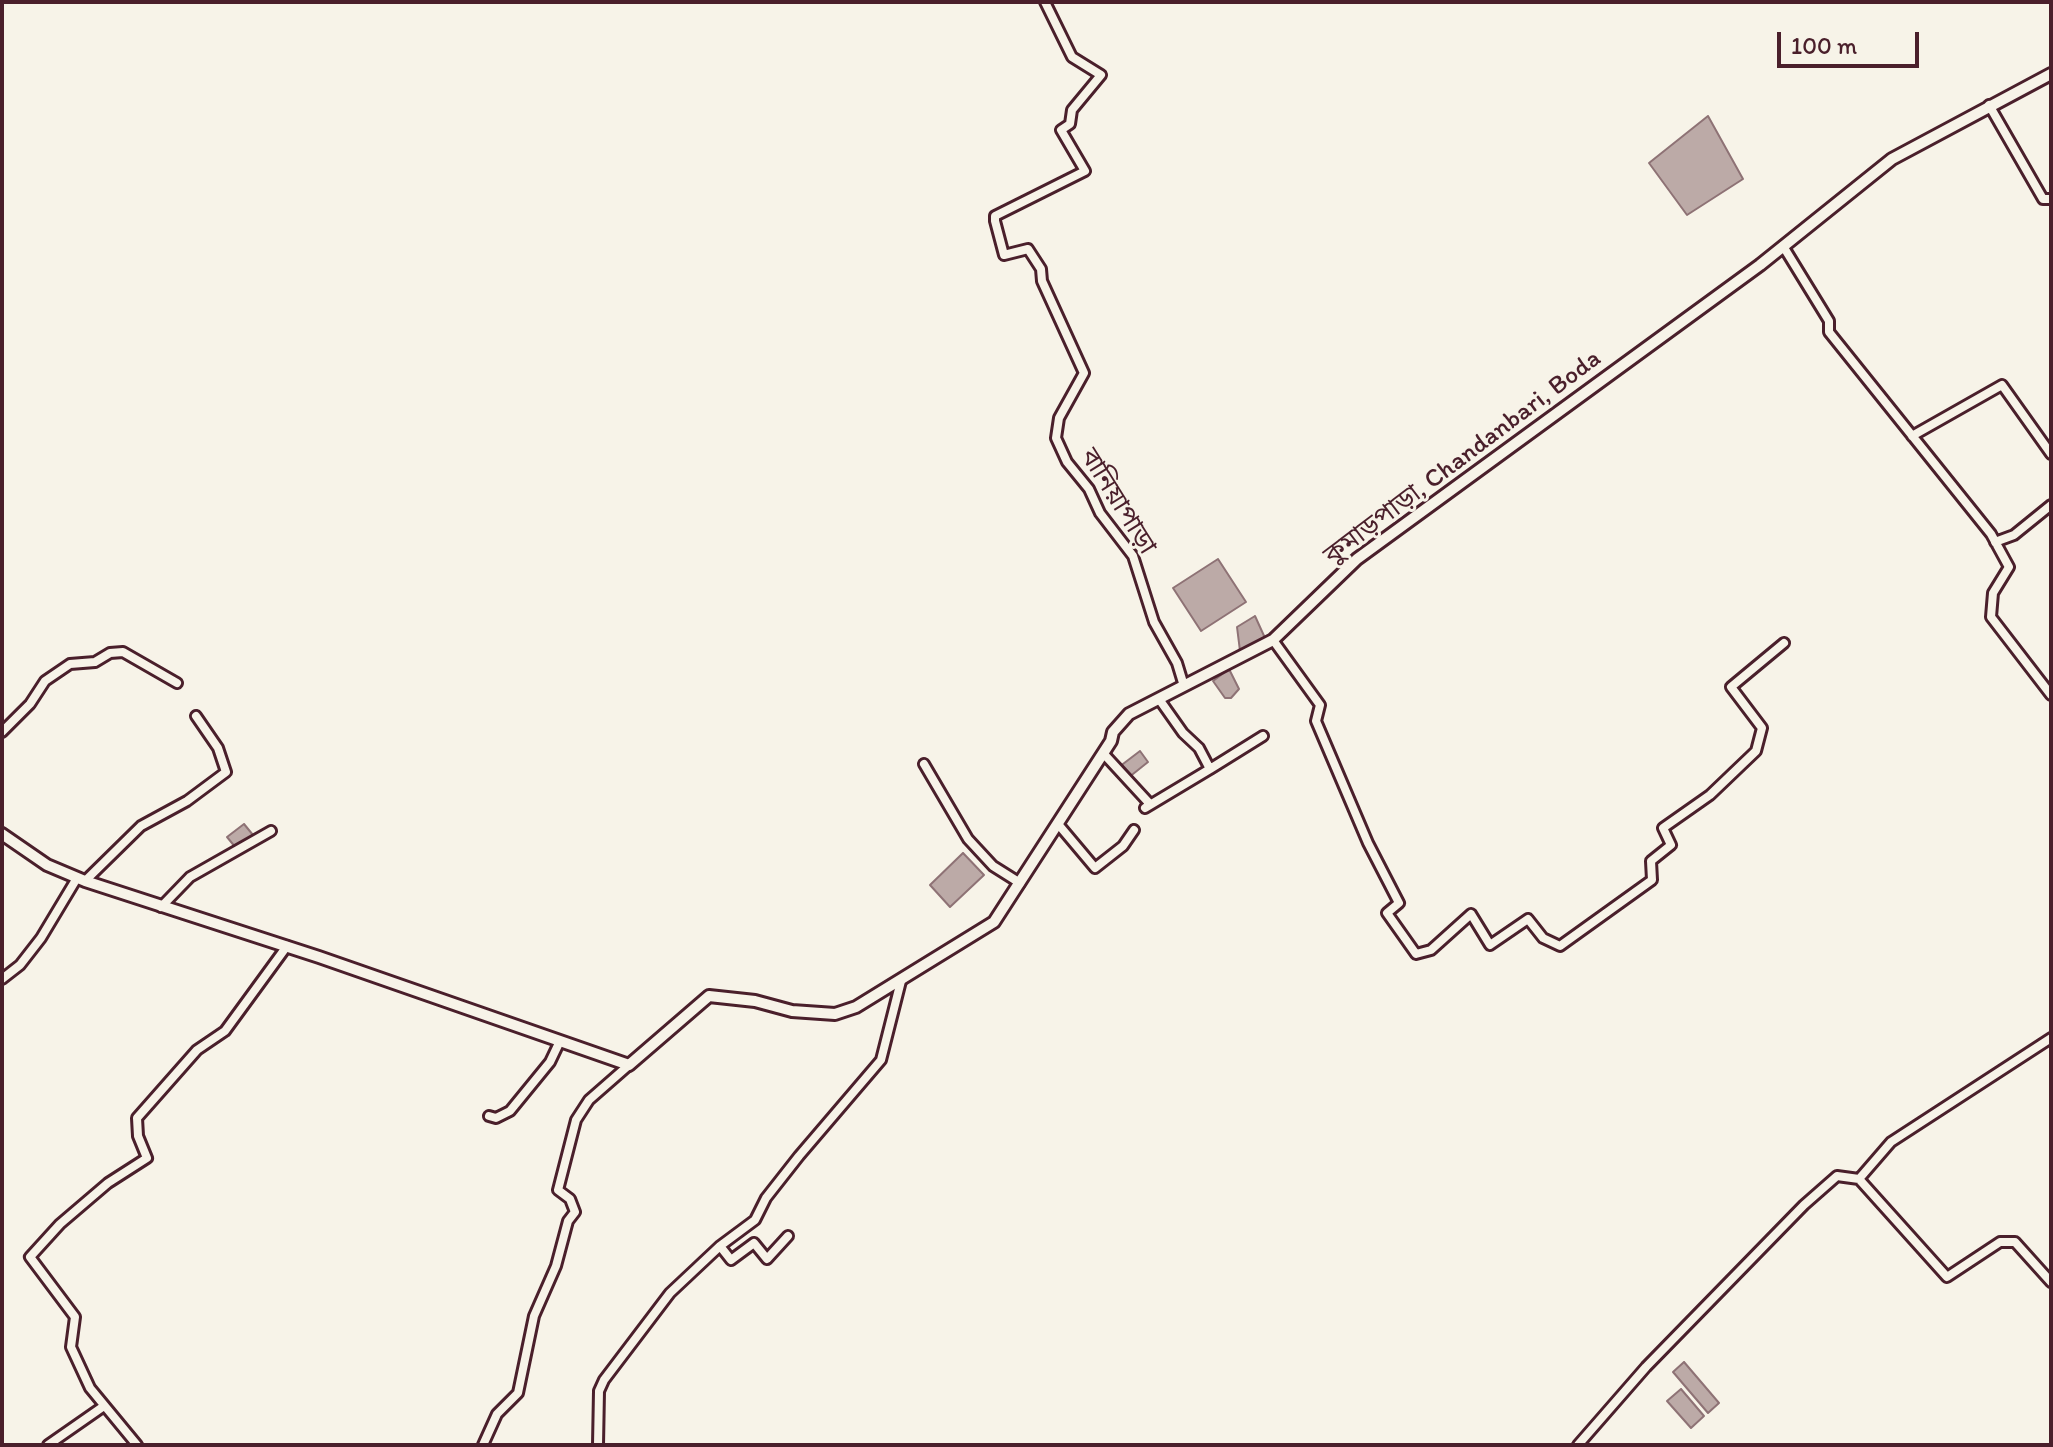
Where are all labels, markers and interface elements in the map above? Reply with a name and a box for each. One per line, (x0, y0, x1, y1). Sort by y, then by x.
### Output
scale bar (1781, 16, 1923, 66)
text: 100 m (1791, 31, 1857, 60)
street label: কুমাড়পাড়া, Chandanbari, Boda (1319, 344, 1607, 572)
street label: বানিয়াপাড়া (1072, 443, 1162, 561)

